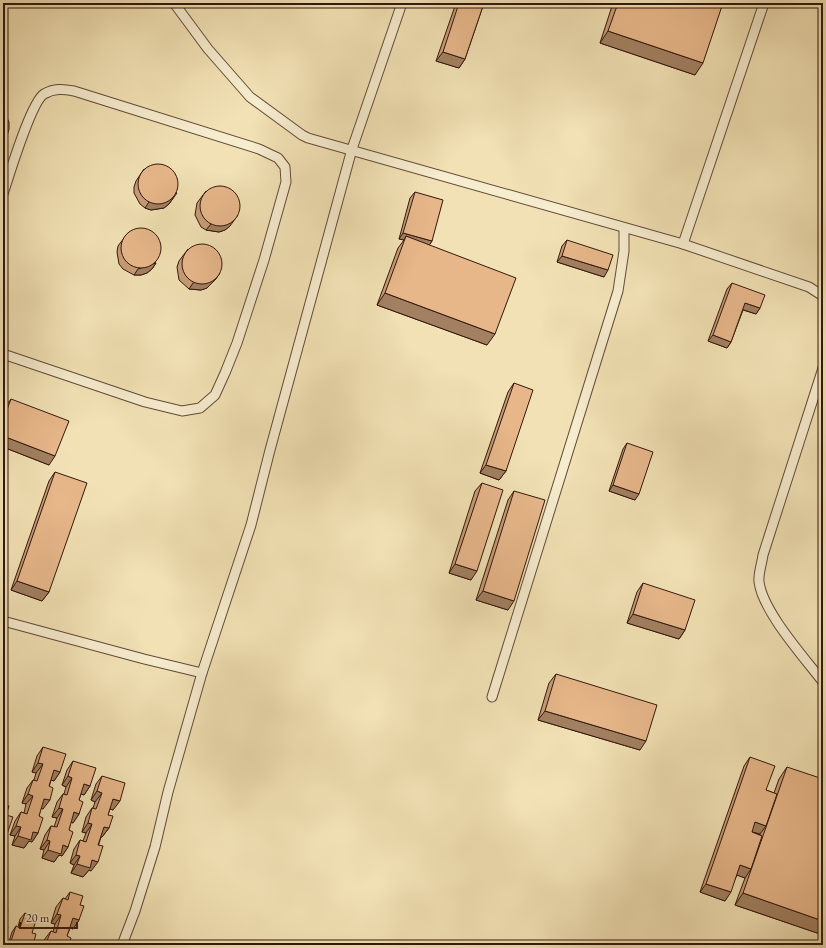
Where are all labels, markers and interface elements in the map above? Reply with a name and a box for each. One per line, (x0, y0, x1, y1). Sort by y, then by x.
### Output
scale bar (20, 904, 77, 930)
text: 20 m (26, 910, 50, 926)

